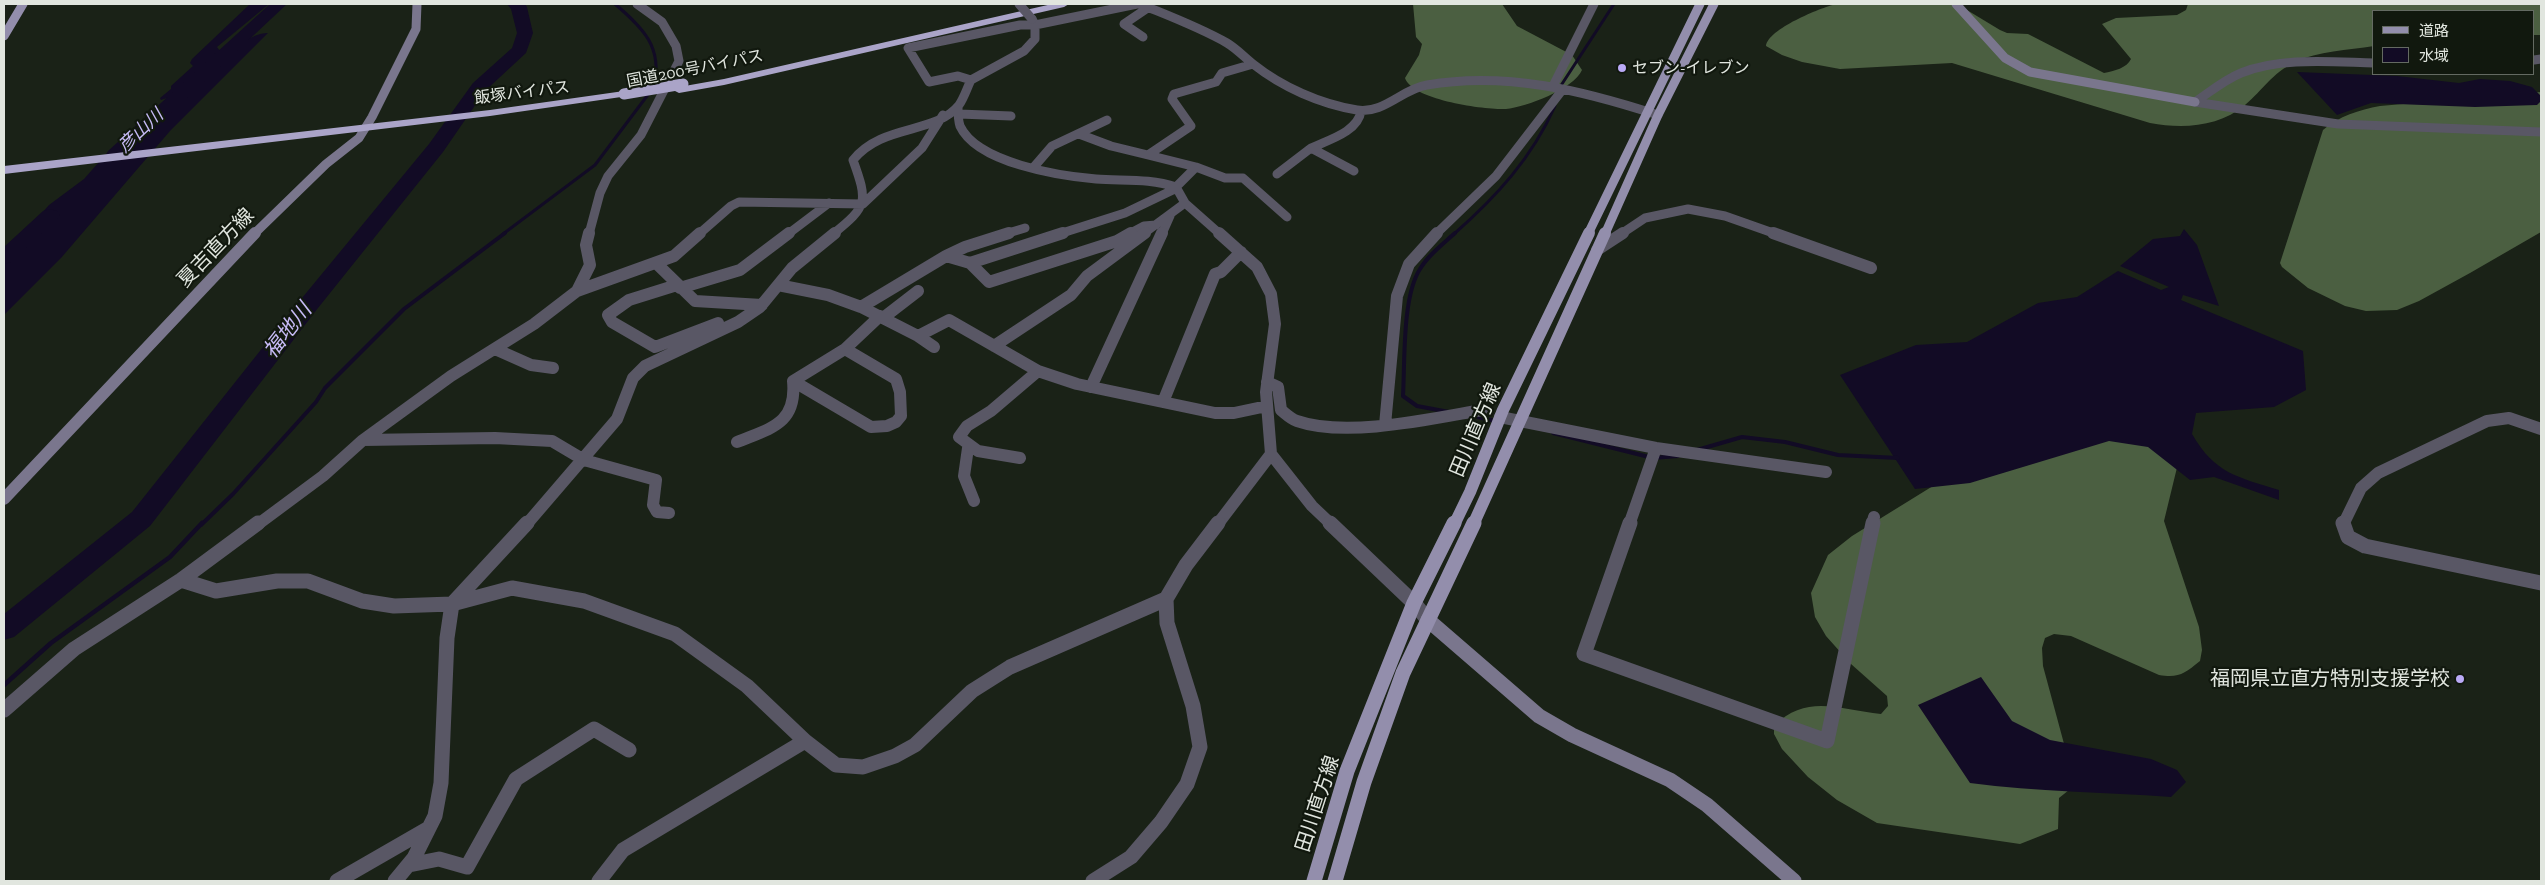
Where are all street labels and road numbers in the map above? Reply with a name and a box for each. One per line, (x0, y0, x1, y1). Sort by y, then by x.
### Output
street label: 国道200号バイパス (625, 46, 765, 92)
street label: 飯塚バイパス (473, 78, 571, 108)
street label: 夏吉直方線 (173, 204, 259, 292)
street label: 田川直方線 (1445, 379, 1507, 481)
street label: 田川直方線 (1291, 753, 1345, 855)

